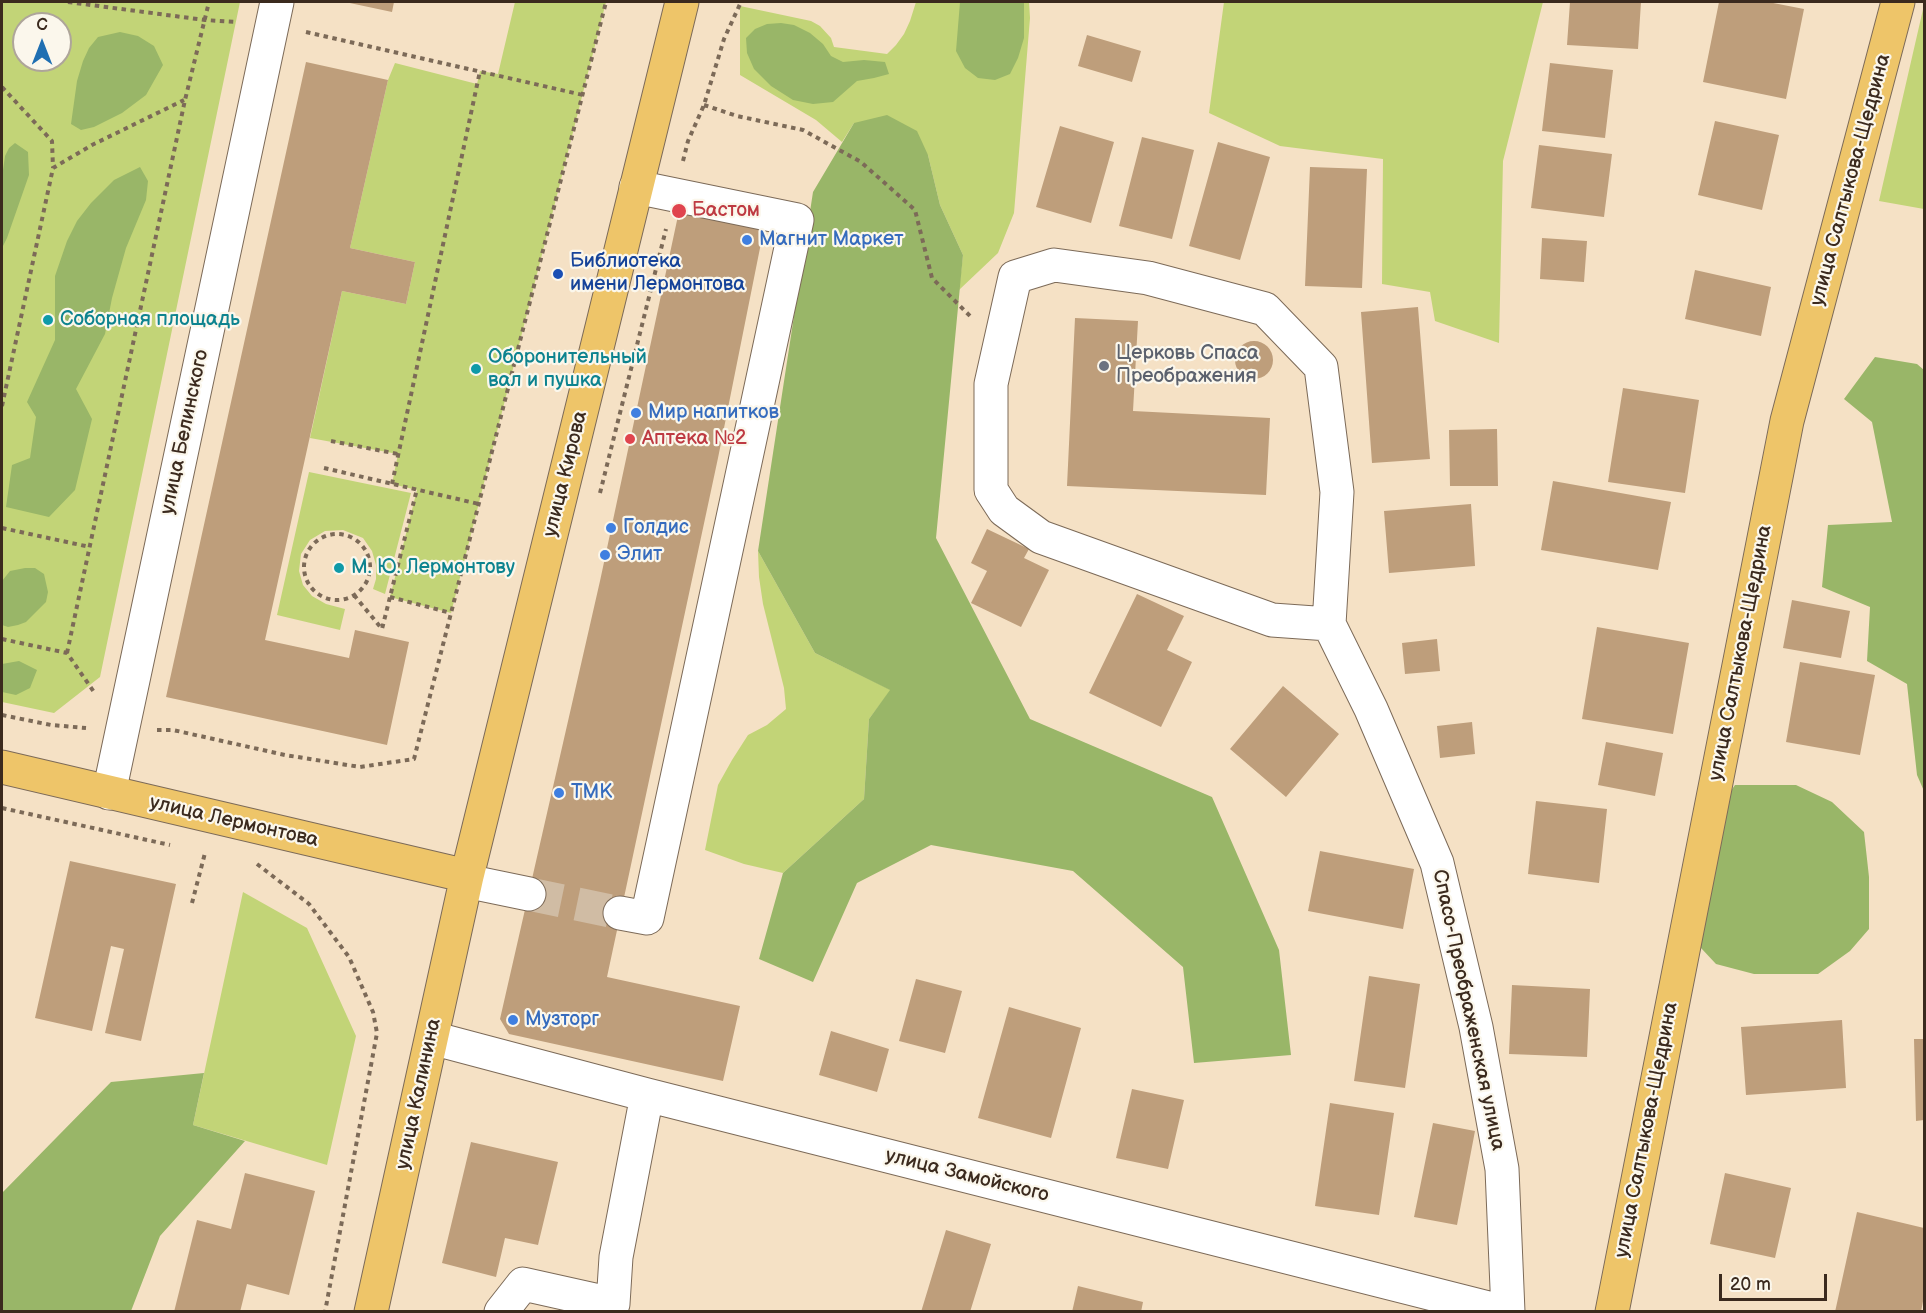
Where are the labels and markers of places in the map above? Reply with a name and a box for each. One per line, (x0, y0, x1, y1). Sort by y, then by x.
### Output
place label: Бастом (692, 199, 760, 223)
marker: Бастом (670, 202, 688, 220)
place label: Магнит Маркет (759, 228, 903, 252)
marker: Магнит Маркет (740, 233, 754, 247)
place label: Библиотека имени Лермонтова (570, 250, 745, 297)
marker: Библиотека имени Лермонтова (551, 267, 565, 281)
place label: Соборная площадь (60, 308, 240, 332)
marker: Соборная площадь (41, 313, 55, 327)
place label: Церковь Спаса Преображения (1116, 342, 1259, 389)
place label: Оборонительный вал и пушка (488, 346, 647, 393)
marker: Церковь Спаса Преображения (1097, 359, 1111, 373)
marker: Оборонительный вал и пушка (469, 362, 483, 376)
place label: Мир напитков (648, 401, 779, 425)
marker: Мир напитков (629, 406, 643, 420)
place label: Аптека №2 (642, 427, 747, 451)
marker: Аптека №2 (623, 432, 637, 446)
place label: Голдис (623, 516, 689, 540)
marker: Голдис (604, 521, 618, 535)
place label: Элит (617, 543, 662, 567)
marker: Элит (598, 548, 612, 562)
place label: М. Ю. Лермонтову (351, 556, 515, 580)
marker: М. Ю. Лермонтову (332, 561, 346, 575)
place label: ТМК (571, 781, 612, 805)
marker: ТМК (552, 786, 566, 800)
place label: Музторг (525, 1008, 599, 1032)
marker: Музторг (506, 1013, 520, 1027)

